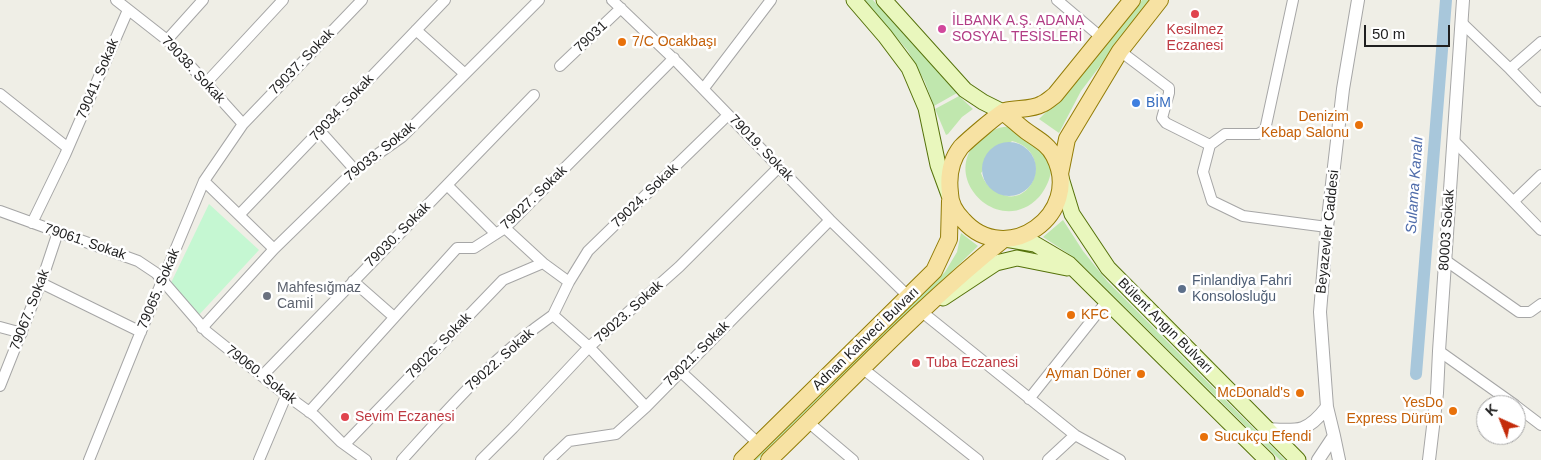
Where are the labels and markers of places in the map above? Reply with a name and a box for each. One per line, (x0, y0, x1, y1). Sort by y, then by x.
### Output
marker: Kesilmez Eczanesi (1189, 8, 1201, 20)
place label: İLBANK A.Ş. ADANA SOSYAL TESİSLERİ (952, 13, 1084, 46)
place label: Kesilmez Eczanesi (1167, 22, 1223, 54)
marker: İLBANK A.Ş. ADANA SOSYAL TESİSLERİ (936, 23, 948, 35)
place label: 7/C Ocakbaşı (632, 34, 717, 50)
marker: 7/C Ocakbaşı (616, 36, 628, 48)
place label: BİM (1146, 95, 1171, 111)
marker: BİM (1130, 97, 1142, 109)
place label: Denizim Kebap Salonu (1261, 109, 1349, 142)
marker: Denizim Kebap Salonu (1353, 119, 1365, 131)
place label: Finlandiya Fahri Konsolosluğu (1192, 273, 1292, 306)
place label: Mahfesığmaz Camiİ (277, 280, 361, 312)
marker: Finlandiya Fahri Konsolosluğu (1176, 283, 1188, 295)
marker: Mahfesığmaz Camiİ (261, 290, 273, 302)
place label: KFC (1081, 307, 1109, 323)
marker: KFC (1065, 309, 1077, 321)
place label: Tuba Eczanesi (926, 355, 1018, 371)
marker: Tuba Eczanesi (910, 357, 922, 369)
place label: Ayman Döner (1046, 366, 1131, 382)
marker: Ayman Döner (1135, 368, 1147, 380)
place label: McDonald's (1217, 385, 1290, 401)
marker: McDonald's (1294, 387, 1306, 399)
place label: YesDo Express Dürüm (1347, 395, 1443, 428)
marker: YesDo Express Dürüm (1447, 405, 1459, 417)
place label: Sevim Eczanesi (355, 409, 455, 425)
marker: Sevim Eczanesi (339, 411, 351, 423)
place label: Sucukçu Efendi (1214, 429, 1311, 445)
marker: Sucukçu Efendi (1198, 431, 1210, 443)

